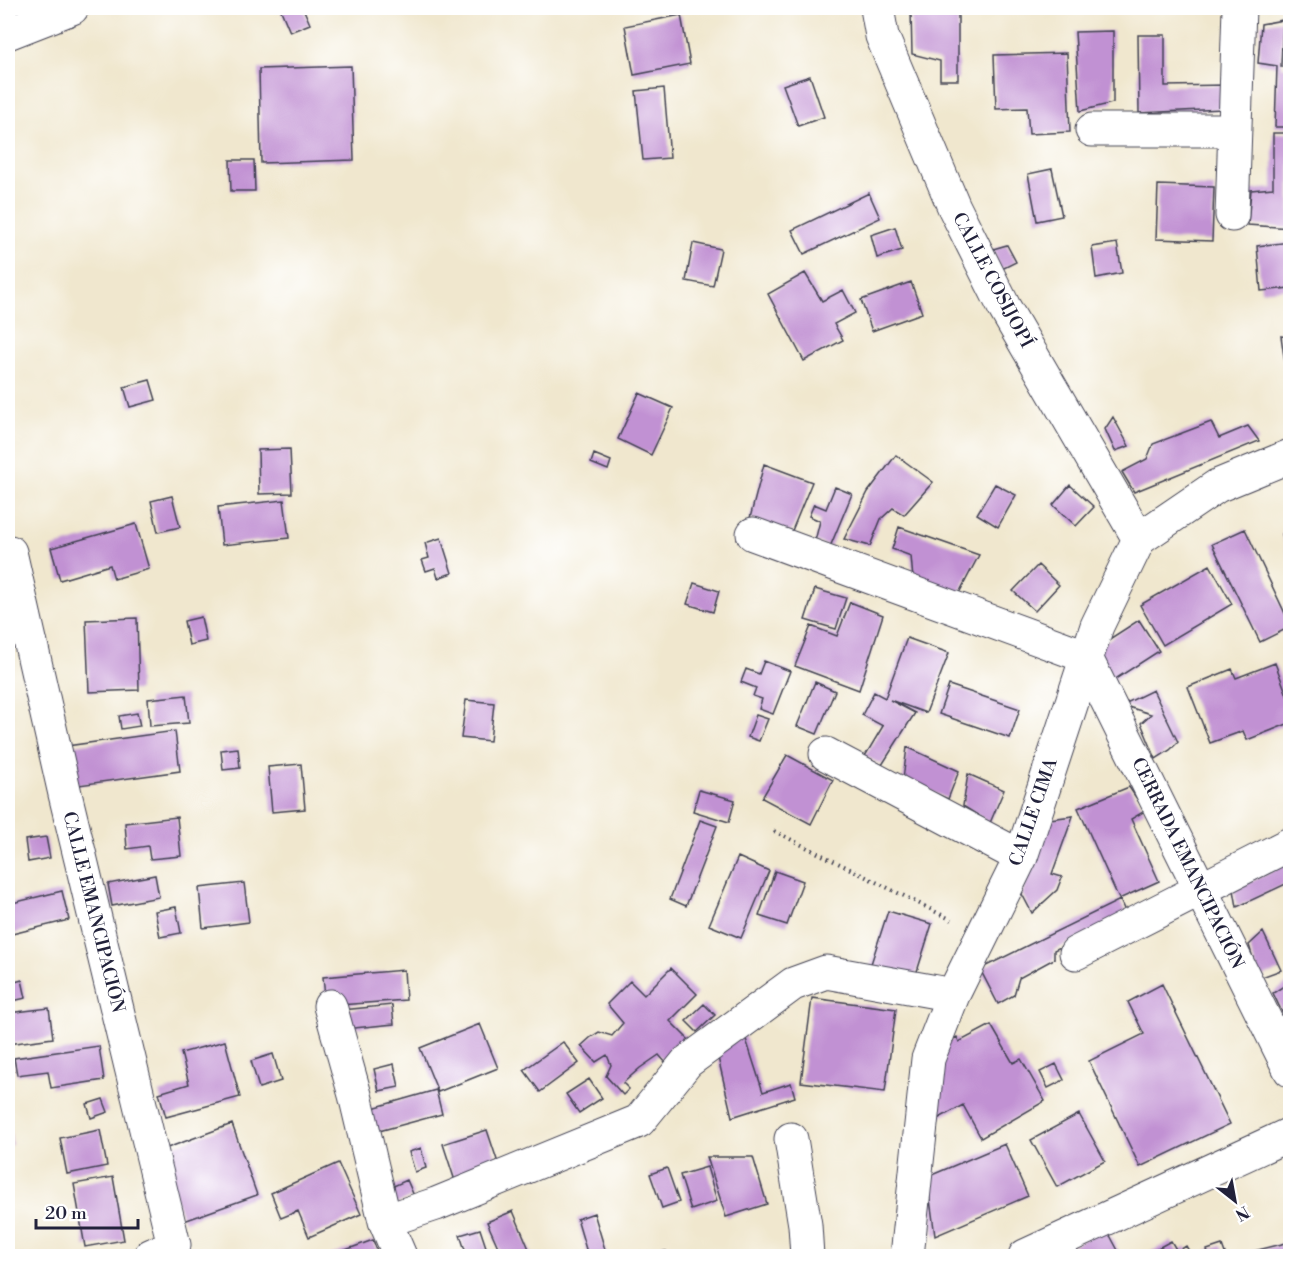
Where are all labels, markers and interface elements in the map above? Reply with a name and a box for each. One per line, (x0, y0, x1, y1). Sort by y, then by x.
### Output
street label: CALLE COSIJOPÍ (947, 209, 1038, 352)
street label: CERRADA EMANCIPACIÓN (1126, 754, 1249, 973)
street label: CALLE CIMA (1004, 755, 1063, 869)
street label: CALLE EMANCIPACIÓN (57, 809, 130, 1016)
north arrow (1205, 1171, 1265, 1231)
scale bar (36, 1192, 138, 1230)
text: N (1231, 1201, 1253, 1225)
text: 20 m (45, 1202, 87, 1225)

